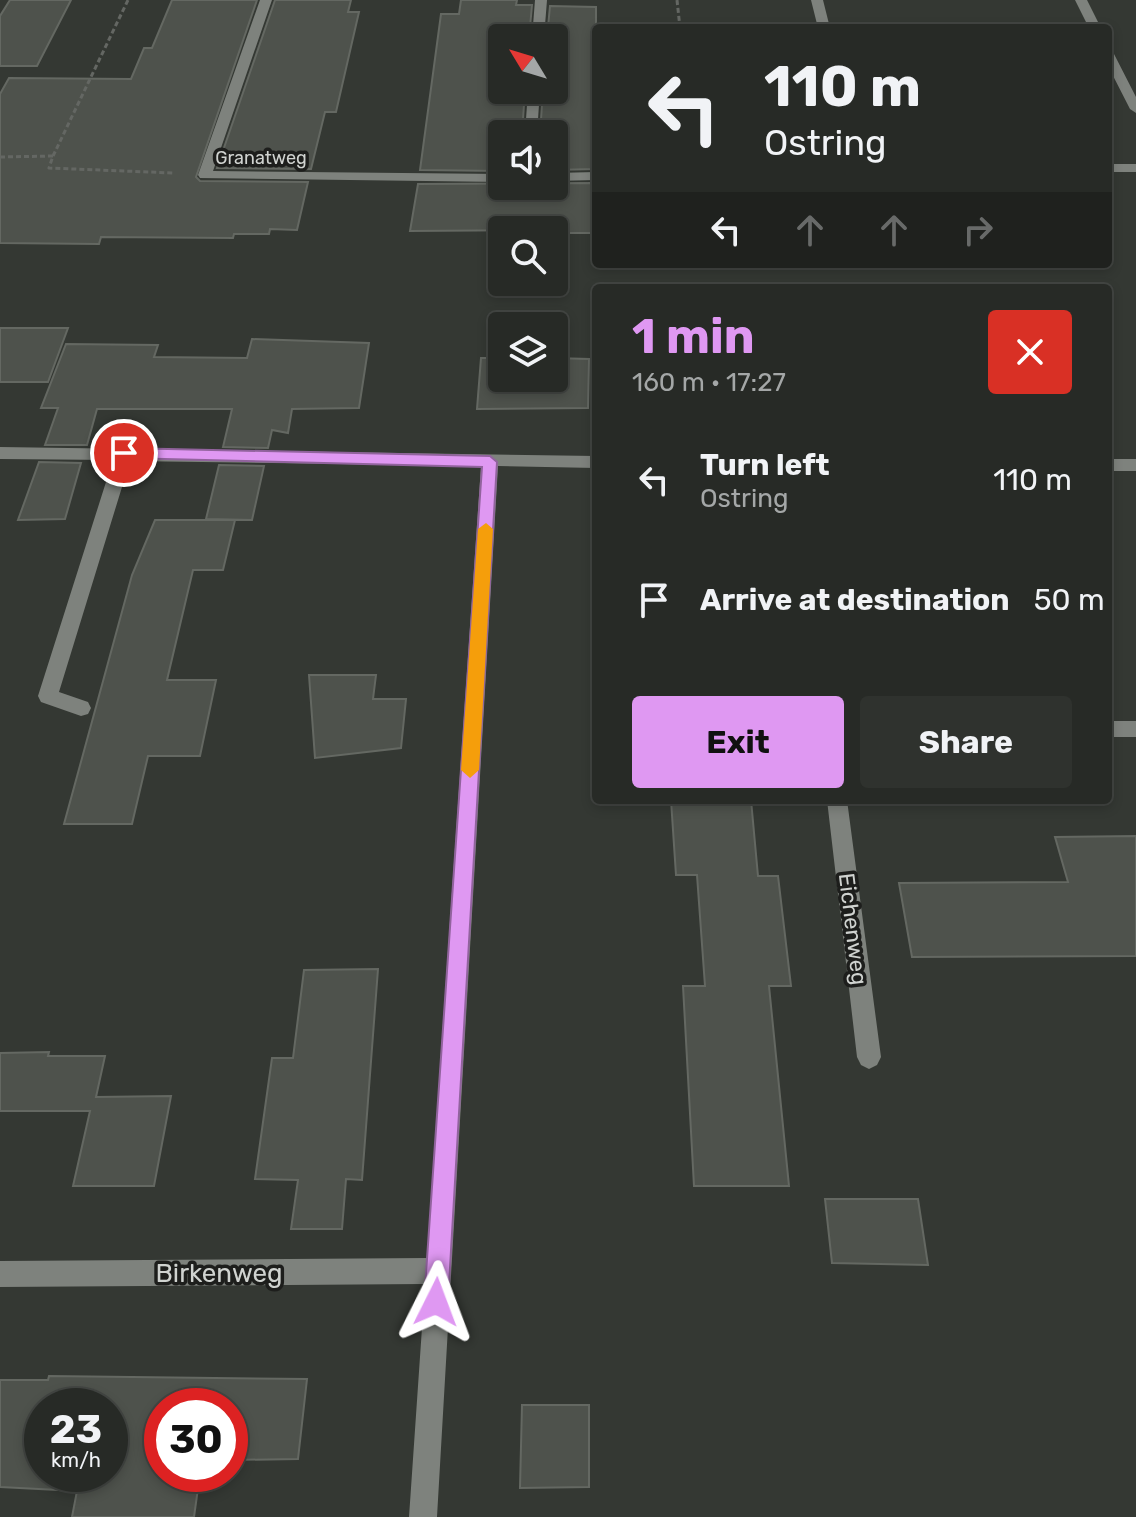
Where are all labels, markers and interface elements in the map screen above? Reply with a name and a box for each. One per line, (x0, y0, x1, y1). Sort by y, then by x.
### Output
north arrow (488, 24, 568, 104)
map controls (488, 24, 568, 392)
text: 110 m (764, 54, 921, 120)
icon: left (632, 56, 736, 160)
button: sound (488, 120, 568, 200)
text: Ostring (764, 121, 886, 164)
street label: Granatweg (215, 147, 307, 169)
icon: left (704, 208, 748, 252)
icon: ahead (788, 208, 832, 252)
icon: ahead (872, 208, 916, 252)
icon: right (956, 208, 1000, 252)
button: search (488, 216, 568, 296)
text: 1 min (632, 308, 755, 365)
button: close (988, 310, 1072, 394)
button: layers (488, 312, 568, 392)
text: 160 m · 17:27 (632, 367, 786, 398)
pin (90, 419, 158, 487)
icon: arrive (102, 431, 146, 475)
text: Turn left (700, 447, 830, 483)
icon: left (632, 458, 676, 502)
text: 110 m (993, 462, 1072, 498)
text: Ostring (700, 483, 788, 514)
icon: arrive (632, 578, 676, 622)
text: Arrive at destination (700, 582, 1010, 618)
text: 50 m (1034, 582, 1105, 618)
button: Exit (632, 696, 844, 788)
button: Share (860, 696, 1072, 788)
street label: Eichenweg (833, 872, 873, 986)
street label: Birkenweg (155, 1258, 283, 1289)
position arrow (394, 1260, 478, 1344)
speed limit sign: 30 (144, 1388, 248, 1492)
text: 23 (50, 1406, 102, 1453)
text: km/h (51, 1448, 101, 1472)

